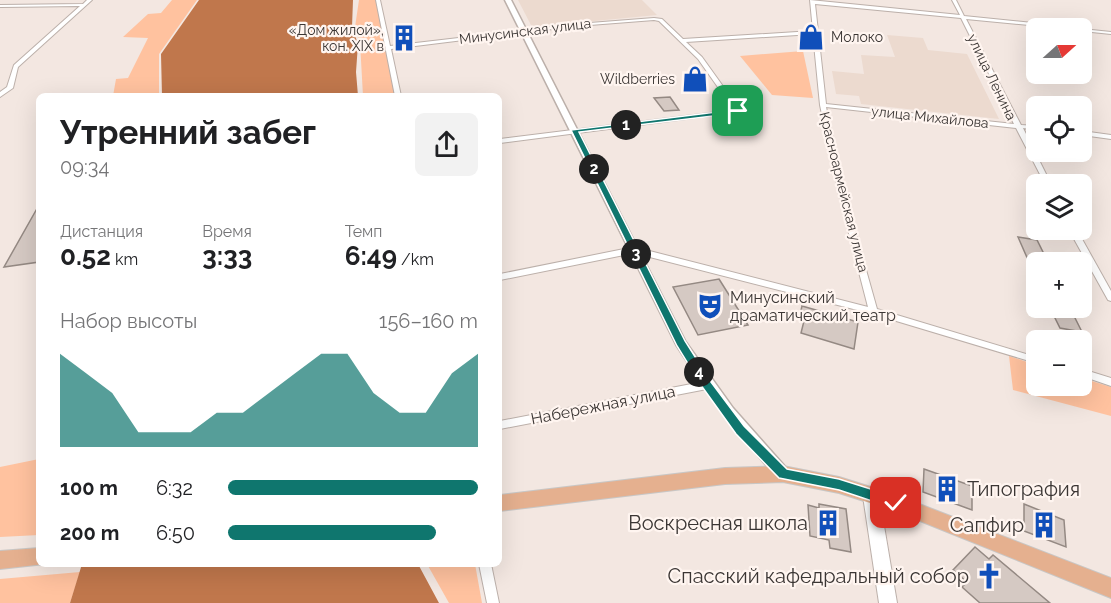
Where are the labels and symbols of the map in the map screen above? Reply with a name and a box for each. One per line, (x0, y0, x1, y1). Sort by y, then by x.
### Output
street label: Минусинская улица (458, 15, 592, 47)
north arrow (1026, 18, 1092, 84)
place label: «Дом жилой», кон. ХIХ в (289, 22, 384, 54)
shop icon: Молоко (796, 22, 826, 52)
building icon: «Дом жилой», кон. ХIХ в (389, 23, 419, 53)
place label: Молоко (831, 29, 883, 45)
street label: улица Ленина (964, 31, 1020, 123)
shop icon: Wildberries (680, 64, 710, 94)
place label: Wildberries (600, 71, 675, 87)
pin (712, 85, 763, 136)
street label: улица Михайлова (870, 103, 990, 131)
pin: 1 (611, 110, 641, 140)
street label: Красноармейская улица (816, 110, 872, 274)
pin: 2 (579, 154, 609, 184)
pin: 3 (621, 239, 651, 269)
place label: Минусинский драматический театр (730, 288, 896, 325)
theatre icon: Минусинский драматический театр (695, 291, 725, 321)
pin: 4 (684, 357, 714, 387)
street label: Набережная улица (529, 382, 677, 428)
building icon: Типография (932, 474, 962, 504)
pin (870, 477, 921, 528)
place label: Типография (967, 477, 1080, 501)
building icon: Воскресная школа (813, 508, 843, 538)
building icon: Сапфир (1029, 510, 1059, 540)
place label: Воскресная школа (628, 511, 808, 535)
place label: Сапфир (950, 513, 1024, 537)
church icon: Спасский кафедральный собор (974, 561, 1004, 591)
place label: Спасский кафедральный собор (668, 564, 969, 588)

